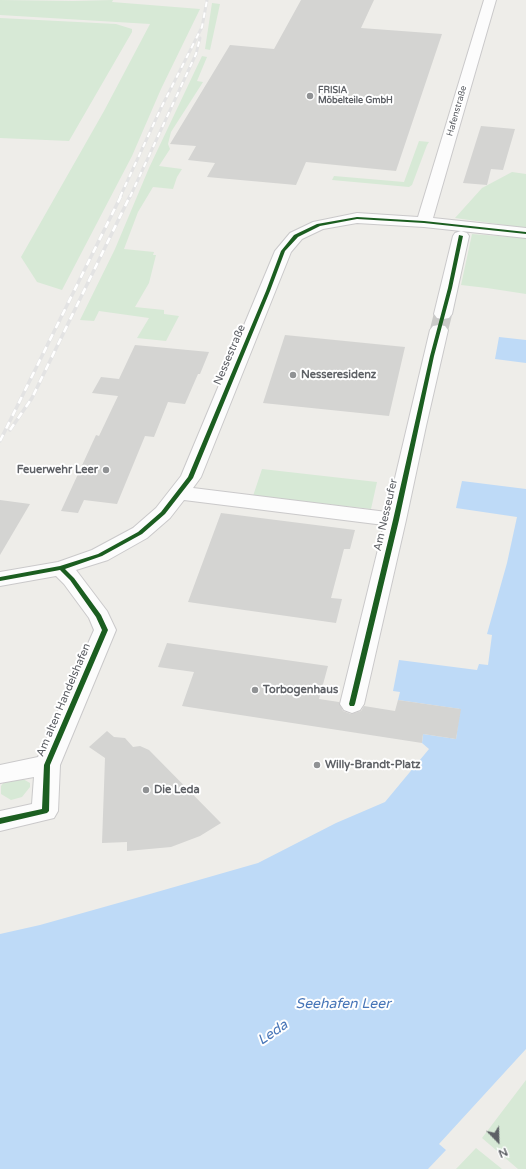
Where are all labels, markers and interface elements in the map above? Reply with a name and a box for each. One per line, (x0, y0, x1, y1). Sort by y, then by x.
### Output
street label: Hafenstraße (445, 84, 469, 138)
place label: FRISIA Möbelteile GmbH (318, 86, 393, 107)
marker: FRISIA Möbelteile GmbH (305, 91, 315, 101)
street label: Nessestraße (211, 323, 249, 387)
place label: Nesseresidenz (301, 368, 376, 382)
marker: Nesseresidenz (288, 370, 298, 380)
place label: Feuerwehr Leer (17, 463, 98, 477)
marker: Feuerwehr Leer (101, 465, 111, 475)
street label: Am Nesseufer (371, 478, 401, 552)
street label: Am alten Handelshafen (34, 641, 94, 759)
place label: Torbogenhaus (263, 683, 338, 697)
marker: Torbogenhaus (250, 685, 260, 695)
place label: Willy-Brandt-Platz (325, 758, 421, 772)
marker: Willy-Brandt-Platz (312, 760, 322, 770)
place label: Die Leda (154, 783, 200, 797)
marker: Die Leda (141, 785, 151, 795)
water label: Seehafen Leer (296, 996, 390, 1012)
water label: Leda (255, 1017, 291, 1049)
north arrow (478, 1121, 518, 1161)
text: N (496, 1145, 509, 1160)

